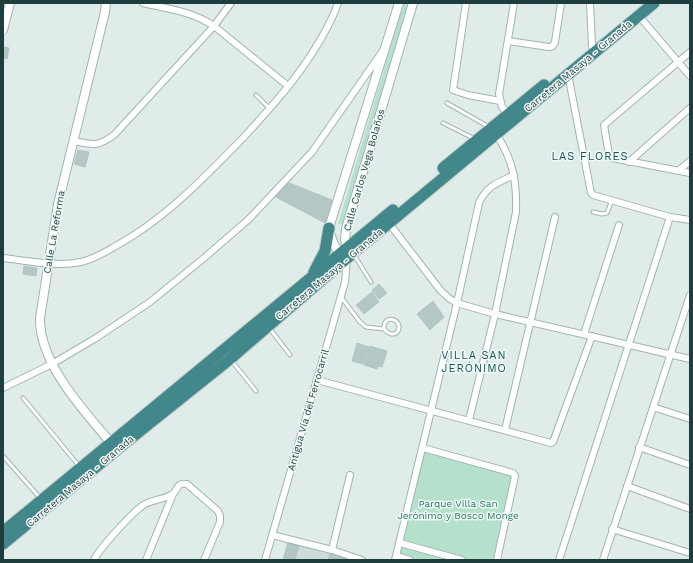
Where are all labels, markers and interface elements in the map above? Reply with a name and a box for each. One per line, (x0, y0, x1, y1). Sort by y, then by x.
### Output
street label: Carretera Masaya - Granada (522, 18, 634, 114)
street label: Calle Carlos Vega Bolaños (341, 108, 387, 232)
district label: LAS FLORES (551, 150, 629, 163)
street label: Calle La Reforma (41, 189, 67, 274)
street label: Carretera Masaya - Granada (273, 226, 385, 322)
street label: Antigua Vía del Ferrocarril (285, 348, 331, 472)
district label: VILLA SAN JERÓNIMO (441, 349, 507, 375)
street label: Carretera Masaya - Granada (24, 433, 136, 529)
park label: Parque Villa San Jerónimo y Bosco Monge (397, 498, 519, 521)

